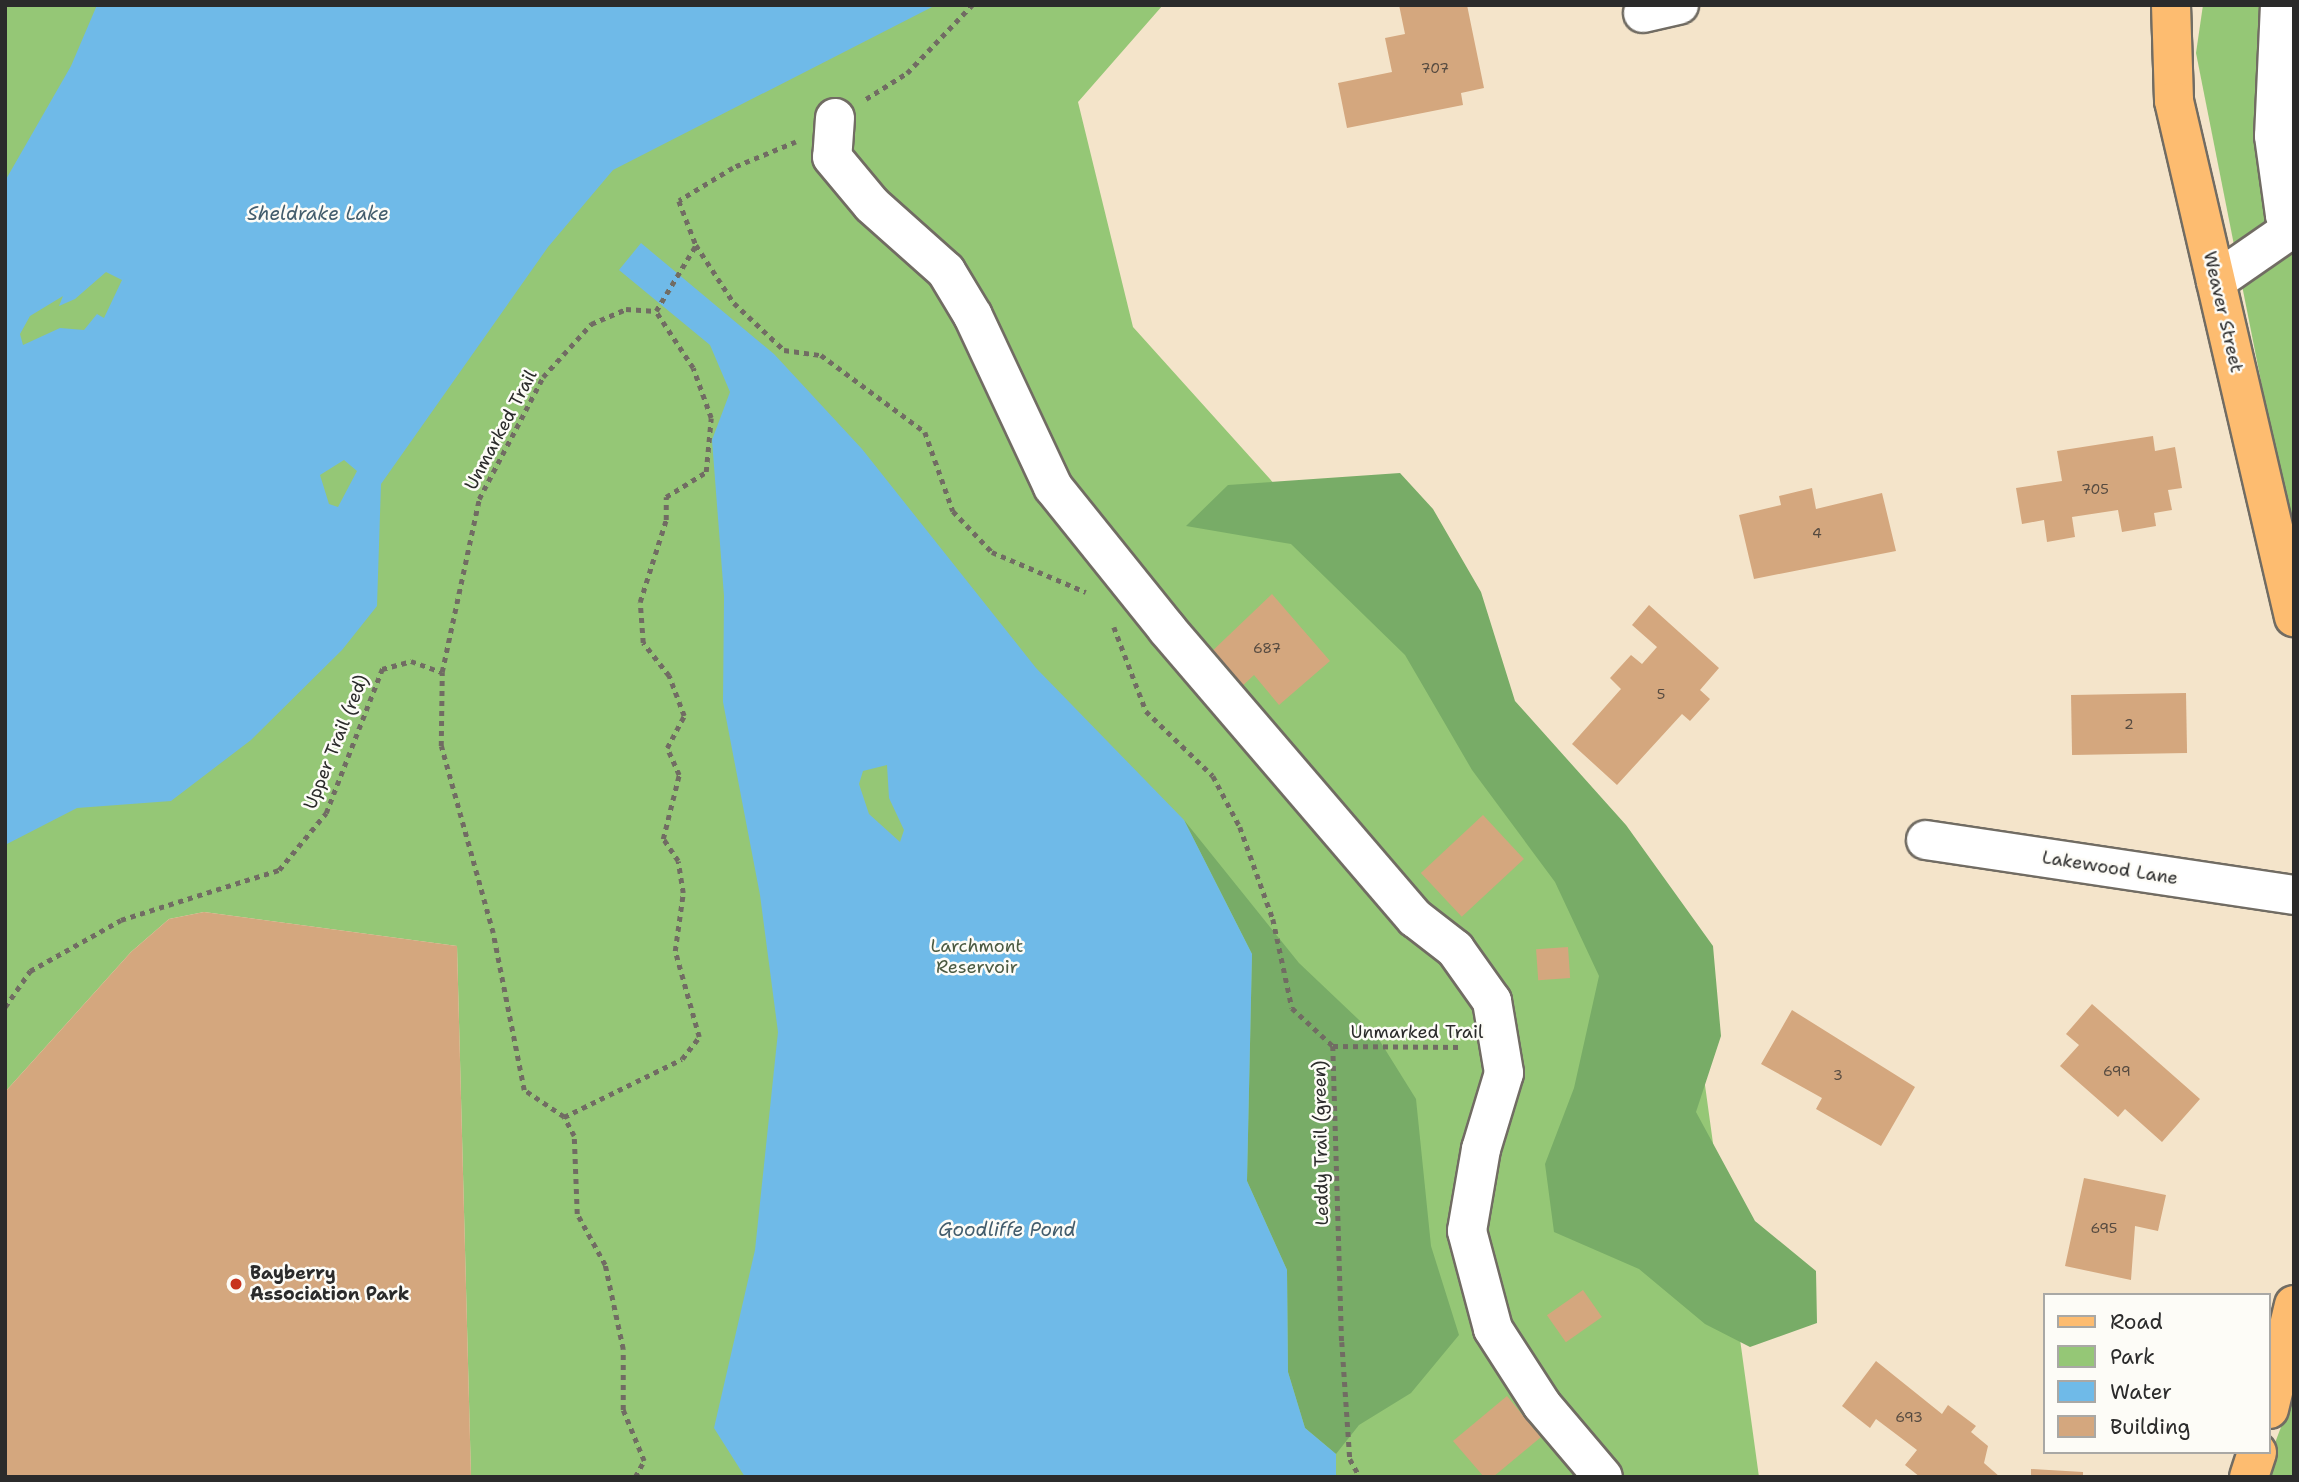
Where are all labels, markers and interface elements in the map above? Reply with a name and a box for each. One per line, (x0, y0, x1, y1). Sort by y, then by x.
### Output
house number: 707 (1421, 60, 1449, 76)
water label: Sheldrake Lake (247, 203, 389, 225)
street label: Weaver Street (2199, 249, 2247, 375)
street label: Unmarked Trail (460, 366, 542, 494)
house number: 705 (2081, 481, 2109, 497)
house number: 4 (1812, 525, 1822, 541)
house number: 687 (1253, 640, 1281, 656)
street label: Upper Trail (red) (299, 672, 373, 812)
house number: 5 (1657, 686, 1665, 702)
house number: 2 (2124, 716, 2134, 732)
street label: Lakewood Lane (2041, 847, 2179, 889)
park label: Larchmont Reservoir (931, 936, 1023, 978)
street label: Unmarked Trail (1351, 1021, 1483, 1043)
street label: Leddy Trail (green) (1309, 1060, 1333, 1226)
house number: 699 (2103, 1063, 2131, 1079)
house number: 3 (1833, 1067, 1843, 1083)
water label: Goodliffe Pond (938, 1219, 1076, 1241)
house number: 695 (2091, 1220, 2117, 1236)
place label: Bayberry Association Park (250, 1263, 409, 1306)
marker: Bayberry Association Park (228, 1276, 244, 1292)
legend (2044, 1293, 2271, 1454)
text: Road (2110, 1308, 2163, 1336)
text: Park (2110, 1343, 2155, 1371)
text: Water (2110, 1378, 2172, 1406)
house number: 693 (1895, 1409, 1923, 1425)
text: Building (2110, 1413, 2190, 1441)

